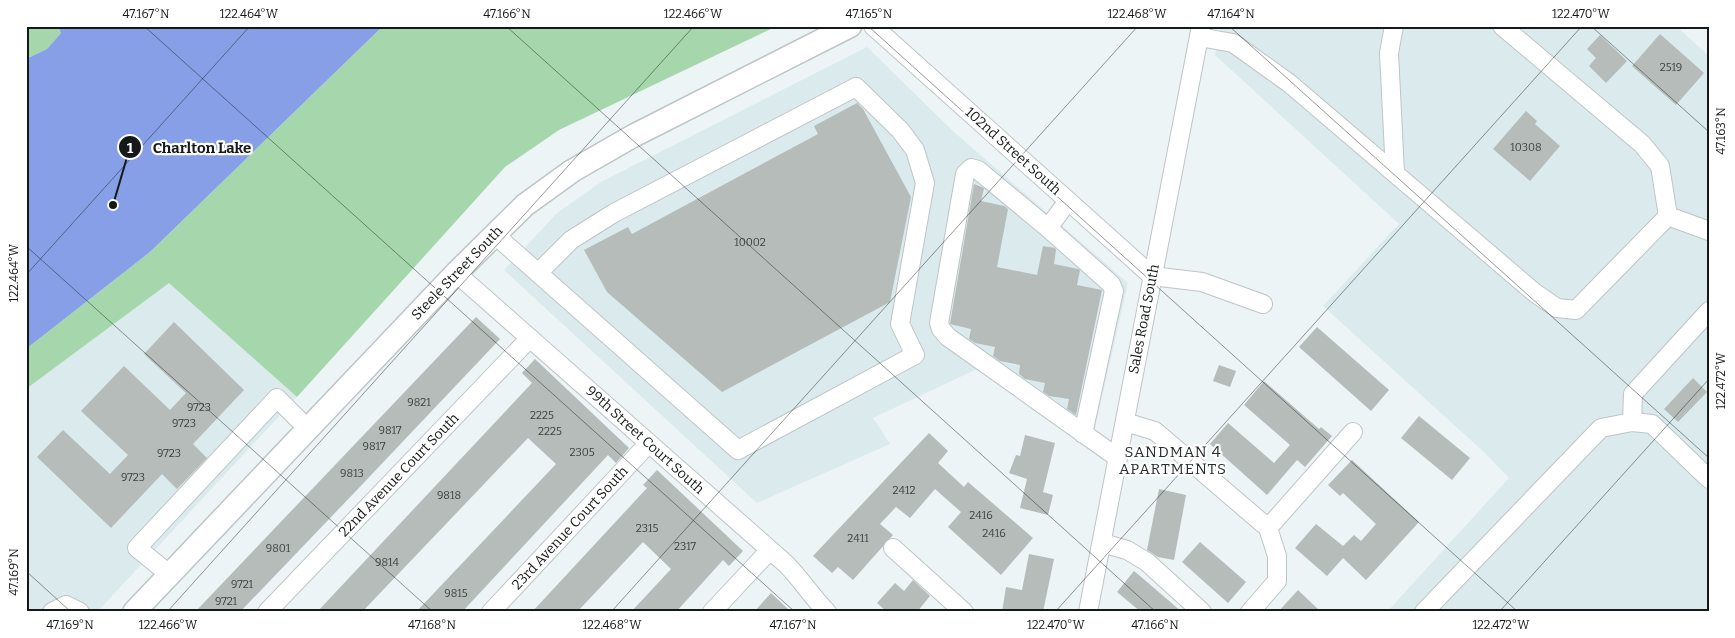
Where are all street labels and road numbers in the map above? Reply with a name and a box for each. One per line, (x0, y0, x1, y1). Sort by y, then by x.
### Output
street label: 102nd Street South (962, 103, 1065, 199)
street label: Steele Street South (408, 222, 506, 323)
street label: Sales Road South (1125, 263, 1163, 375)
street label: 99th Street Court South (582, 382, 708, 498)
street label: 22nd Avenue Court South (335, 409, 463, 540)
street label: 23rd Avenue Court South (508, 463, 632, 593)

